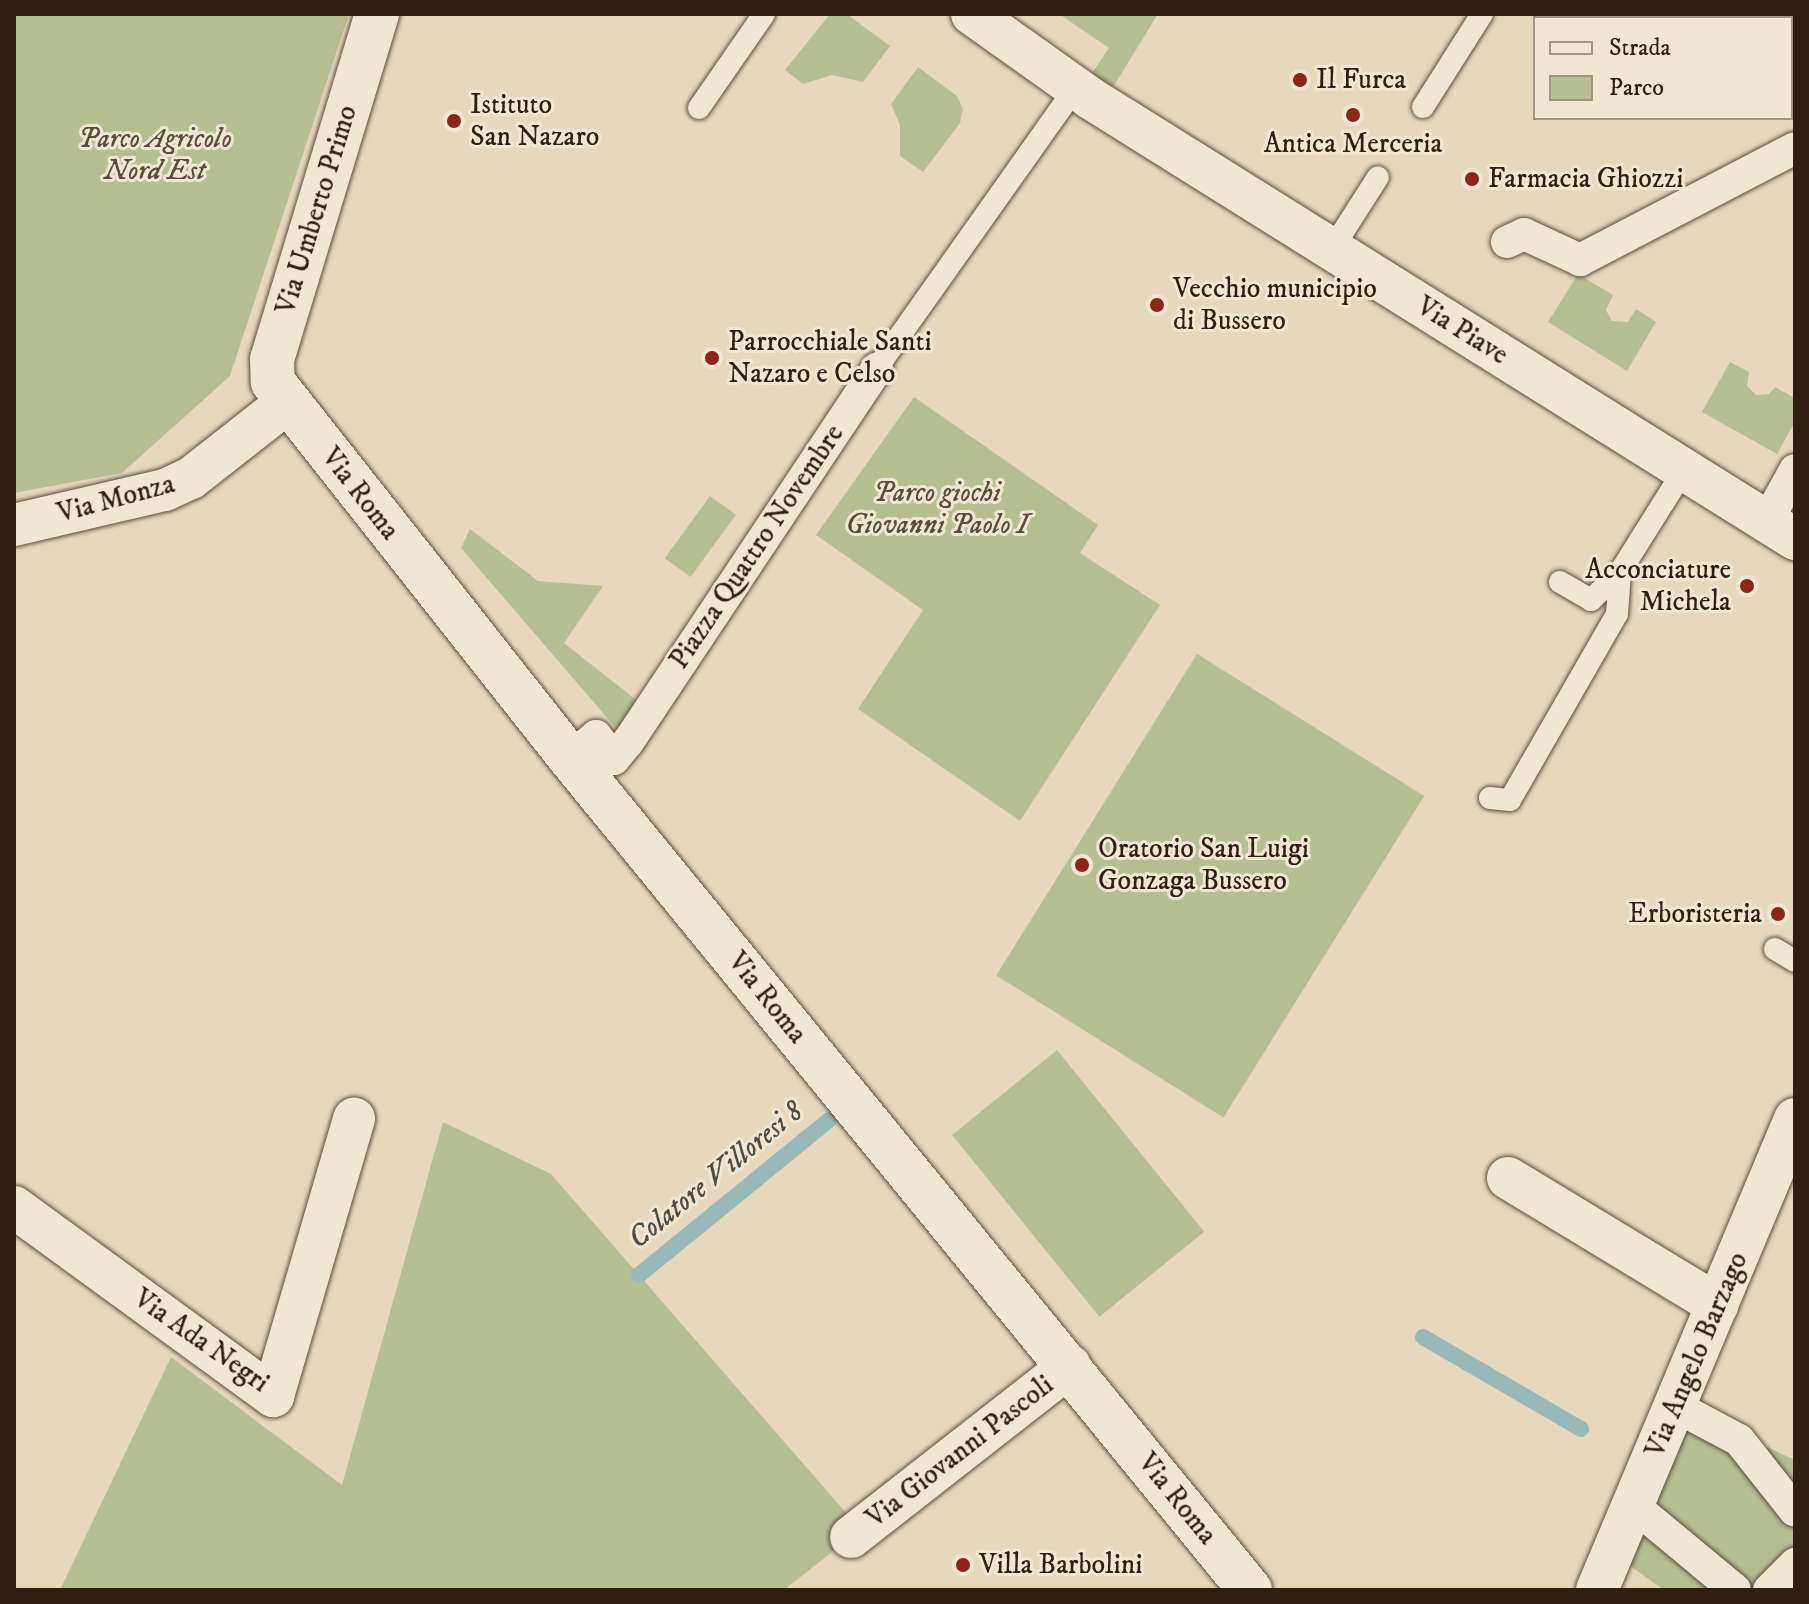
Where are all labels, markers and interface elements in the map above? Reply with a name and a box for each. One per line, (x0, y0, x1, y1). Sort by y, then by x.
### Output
legend (1533, 16, 1793, 120)
text: Strada (1609, 33, 1671, 63)
place label: Il Furca (1316, 63, 1406, 97)
marker: Il Furca (1291, 71, 1309, 89)
text: Parco (1609, 73, 1664, 103)
place label: Istituto San Nazaro (470, 88, 599, 154)
street label: Via Umberto Primo (269, 101, 365, 319)
marker: Antica Merceria (1344, 106, 1362, 124)
marker: Istituto San Nazaro (445, 112, 463, 130)
park label: Parco Agricolo Nord Est (78, 122, 232, 188)
place label: Antica Merceria (1264, 127, 1442, 161)
place label: Farmacia Ghiozzi (1488, 162, 1683, 196)
marker: Farmacia Ghiozzi (1463, 170, 1481, 188)
place label: Vecchio municipio di Bussero (1173, 272, 1377, 338)
street label: Via Piave (1410, 290, 1514, 372)
marker: Vecchio municipio di Bussero (1148, 296, 1166, 314)
place label: Parrocchiale Santi Nazaro e Celso (728, 325, 932, 391)
marker: Parrocchiale Santi Nazaro e Celso (703, 349, 721, 367)
street label: Piazza Quattro Novembre (663, 418, 851, 676)
street label: Via Roma (314, 441, 406, 547)
street label: Via Monza (54, 467, 178, 531)
park label: Parco giochi Giovanni Paolo I (846, 476, 1028, 542)
place label: Acconciature Michela (1585, 553, 1731, 619)
marker: Acconciature Michela (1738, 577, 1756, 595)
place label: Oratorio San Luigi Gonzaga Bussero (1098, 832, 1309, 898)
marker: Oratorio San Luigi Gonzaga Bussero (1073, 856, 1091, 874)
place label: Erboristeria (1628, 897, 1762, 931)
marker: Erboristeria (1769, 905, 1787, 923)
street label: Via Roma (720, 946, 814, 1050)
water label: Colatore Villoresi 8 (621, 1094, 811, 1258)
street label: Via Angelo Barzago (1639, 1247, 1755, 1463)
street label: Via Ada Negri (127, 1282, 275, 1400)
street label: Via Giovanni Pascoli (860, 1368, 1060, 1536)
street label: Via Roma (1130, 1447, 1224, 1551)
place label: Villa Barbolini (979, 1548, 1143, 1582)
marker: Villa Barbolini (954, 1556, 972, 1574)

